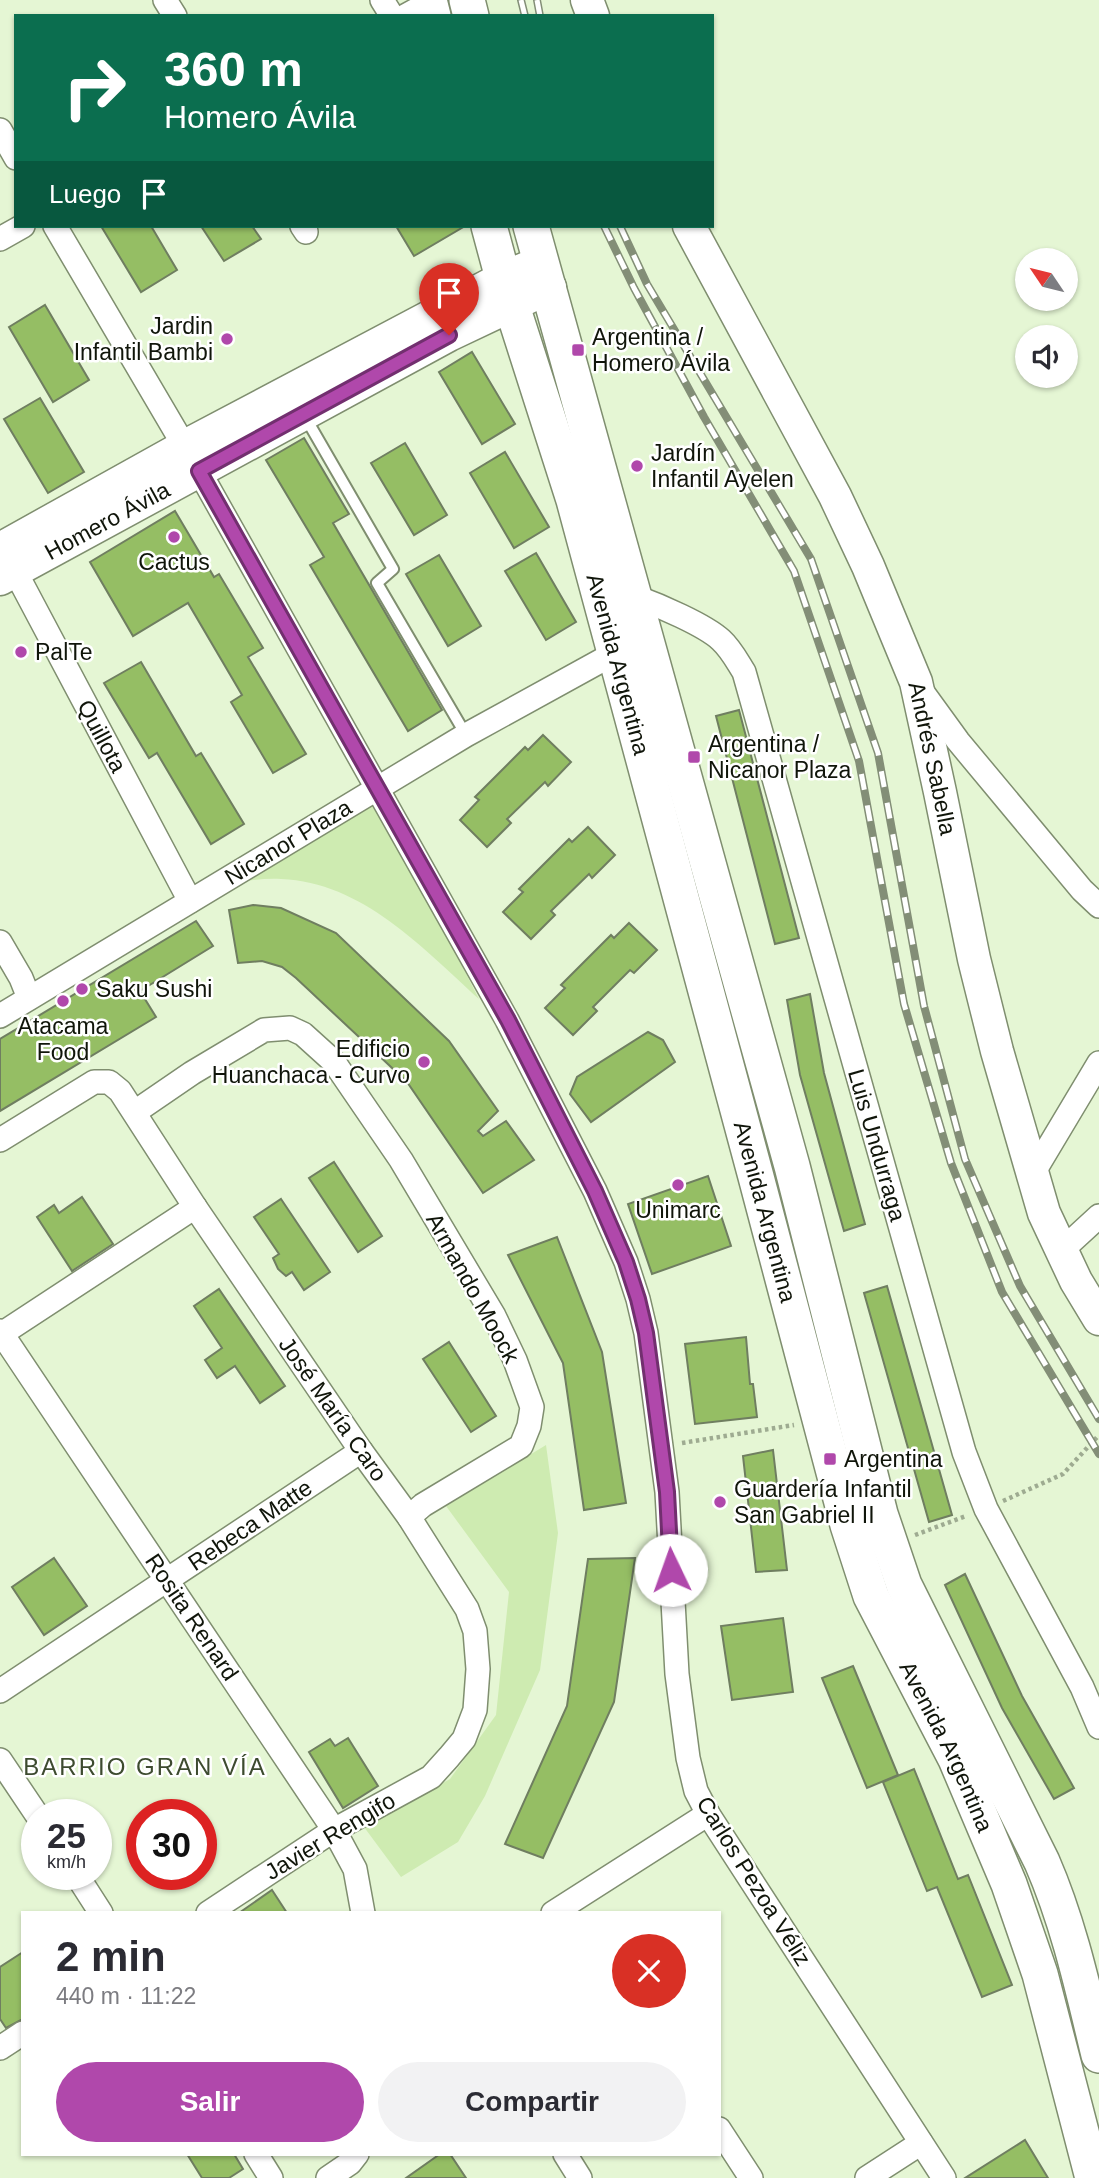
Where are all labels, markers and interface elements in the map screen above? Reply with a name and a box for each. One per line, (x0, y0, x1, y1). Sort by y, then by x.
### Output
icon: right (49, 42, 140, 133)
text: 360 m (164, 42, 303, 96)
text: Homero Ávila (164, 99, 356, 135)
icon: arrive (135, 175, 173, 213)
text: Luego (49, 179, 121, 209)
north arrow (1015, 248, 1078, 312)
map controls (1015, 248, 1078, 388)
pin (419, 263, 479, 335)
icon: arrive (430, 274, 468, 312)
place label: Jardin Infantil Bambi (74, 313, 213, 365)
place label: Argentina / Homero Ávila (592, 324, 730, 376)
button: sound (1015, 325, 1078, 388)
marker: Jardin Infantil Bambi (219, 331, 235, 347)
marker: Argentina / Homero Ávila (570, 342, 586, 358)
place label: Jardín Infantil Ayelen (651, 440, 794, 492)
marker: Jardín Infantil Ayelen (629, 458, 645, 474)
street label: Homero Ávila (40, 476, 174, 565)
marker: Cactus (166, 529, 182, 545)
place label: Cactus (138, 549, 210, 575)
street label: Avenida Argentina (581, 571, 655, 758)
place label: PalTe (35, 639, 93, 665)
marker: PalTe (13, 644, 29, 660)
street label: Andrés Sabella (903, 679, 961, 837)
street label: Quillota (72, 695, 132, 777)
place label: Argentina / Nicanor Plaza (708, 731, 851, 783)
marker: Argentina / Nicanor Plaza (686, 749, 702, 765)
street label: Nicanor Plaza (220, 794, 356, 890)
place label: Saku Sushi (96, 976, 212, 1002)
marker: Saku Sushi (74, 981, 90, 997)
marker: Atacama Food (55, 993, 71, 1009)
place label: Atacama Food (18, 1013, 109, 1065)
place label: Edificio Huanchaca - Curvo (212, 1036, 410, 1088)
marker: Edificio Huanchaca - Curvo (416, 1054, 432, 1070)
street label: Luis Undurraga (843, 1066, 911, 1224)
street label: Avenida Argentina (729, 1118, 802, 1305)
marker: Unimarc (670, 1177, 686, 1193)
place label: Unimarc (635, 1197, 721, 1223)
street label: Armando Moock (421, 1208, 525, 1368)
street label: José María Caro (274, 1332, 392, 1486)
place label: Argentina (844, 1446, 943, 1472)
marker: Argentina (822, 1451, 838, 1467)
street label: Rebeca Matte (183, 1474, 317, 1576)
place label: Guardería Infantil San Gabriel II (734, 1476, 912, 1528)
marker: Guardería Infantil San Gabriel II (712, 1494, 728, 1510)
position arrow (634, 1533, 708, 1607)
street label: Rosita Renard (140, 1549, 244, 1685)
street label: Avenida Argentina (894, 1657, 998, 1836)
district label: BARRIO GRAN VÍA (23, 1753, 267, 1780)
street label: Javier Rengifo (260, 1787, 400, 1885)
street label: Carlos Pezoa Véliz (691, 1792, 817, 1970)
speed limit sign: 30 (126, 1799, 217, 1890)
text: 25 (47, 1816, 86, 1855)
text: km/h (47, 1852, 86, 1872)
text: 2 min (56, 1933, 166, 1980)
button: close (612, 1934, 686, 2008)
text: 440 m · 11:22 (56, 1983, 196, 2009)
button: Salir (56, 2062, 364, 2142)
button: Compartir (378, 2062, 686, 2142)

